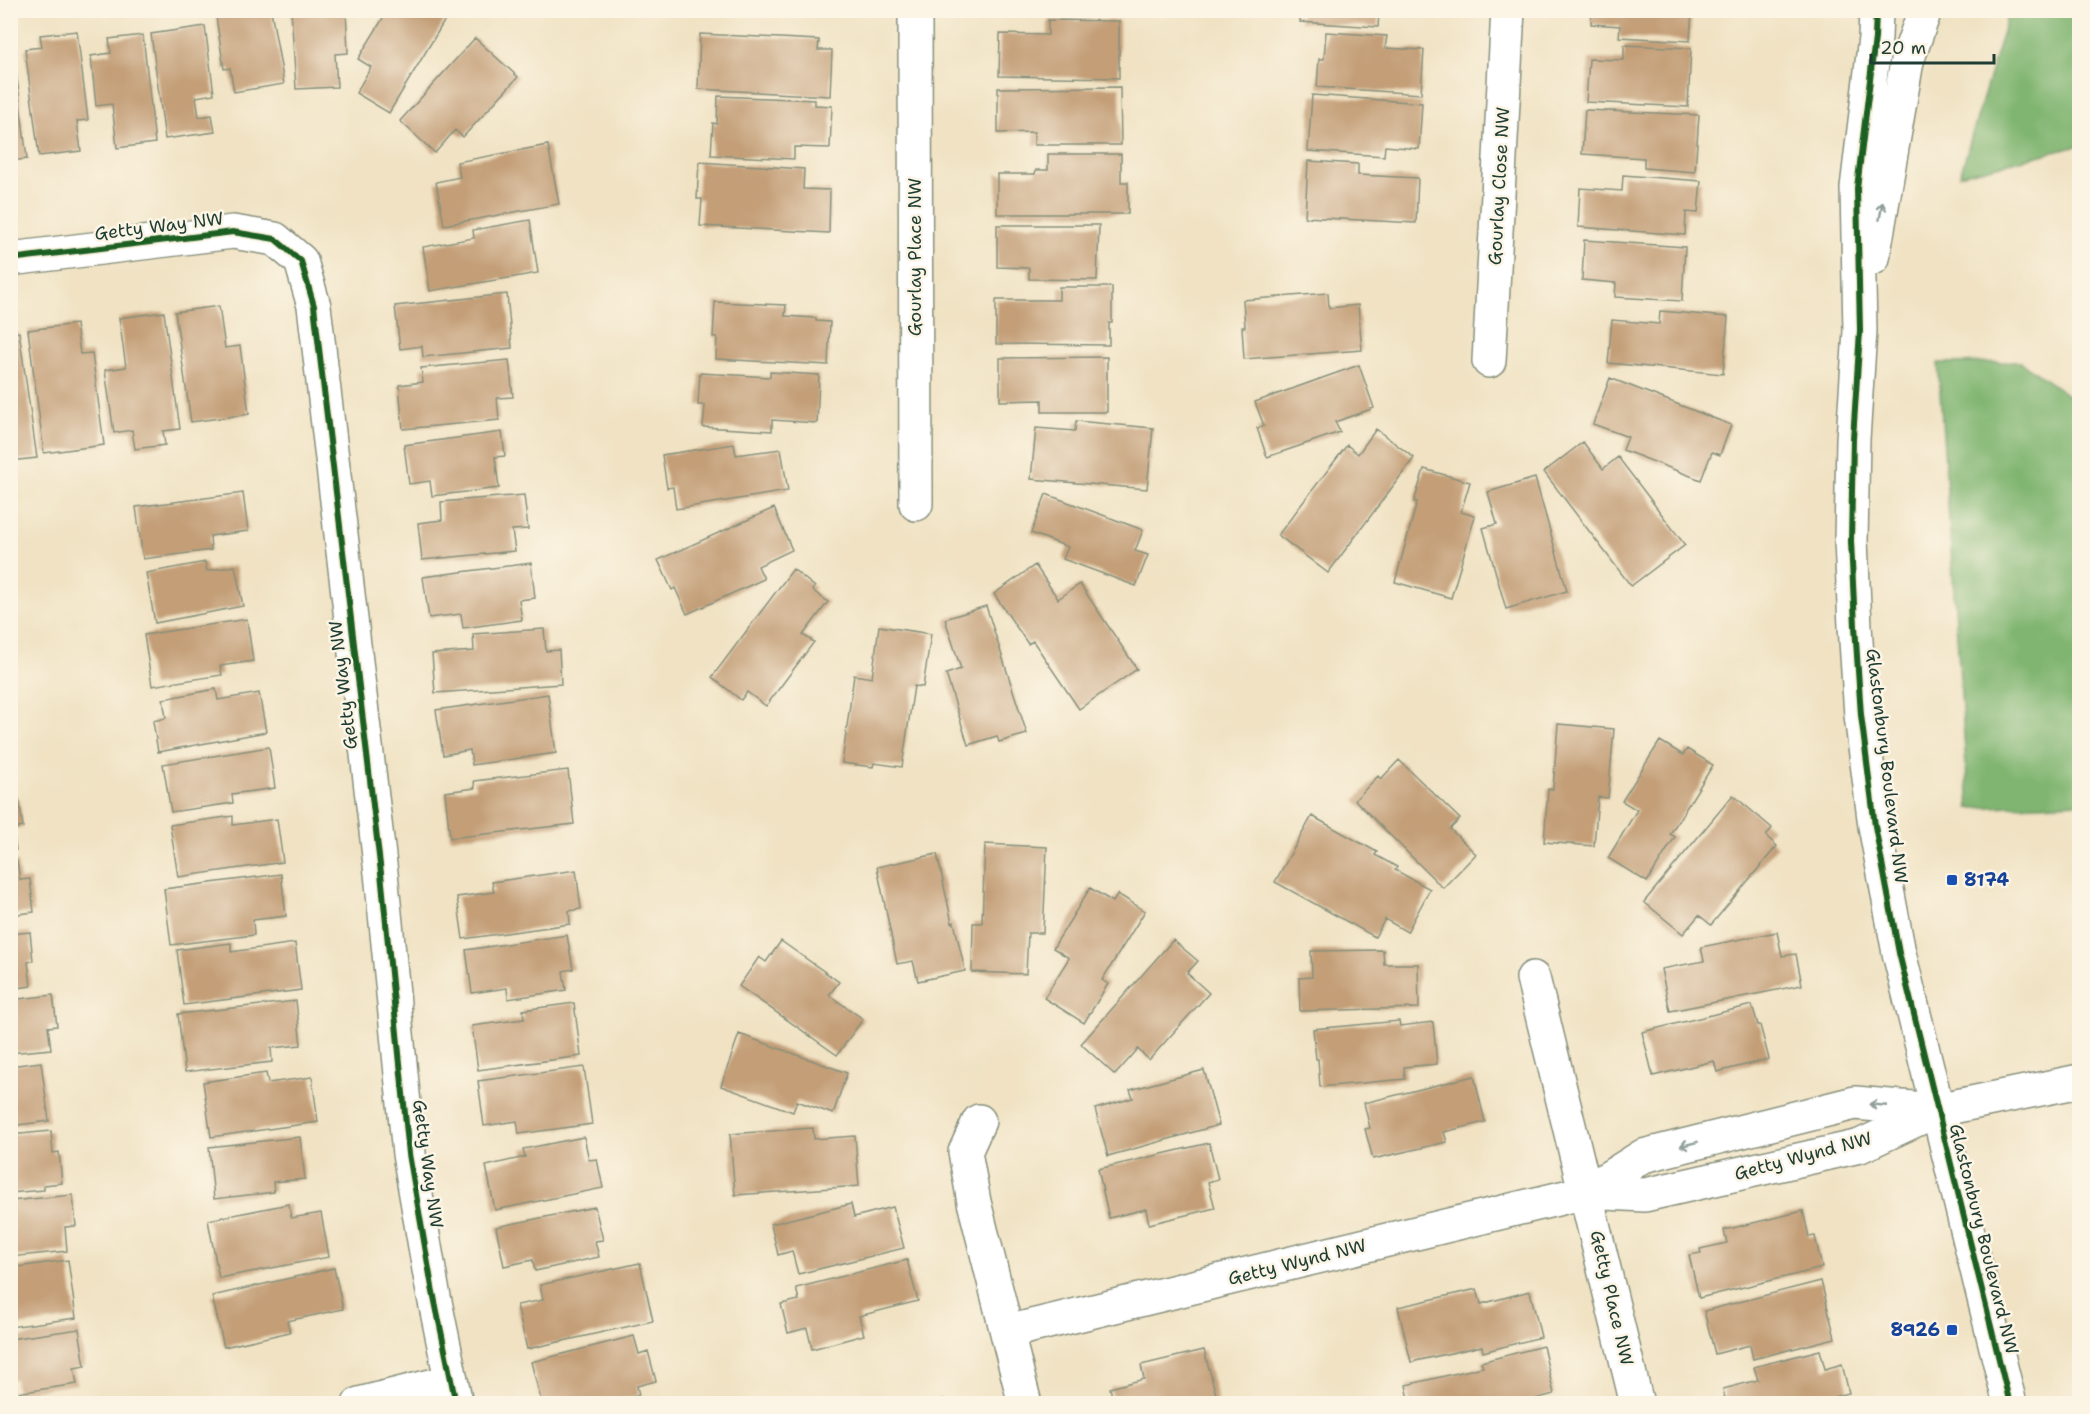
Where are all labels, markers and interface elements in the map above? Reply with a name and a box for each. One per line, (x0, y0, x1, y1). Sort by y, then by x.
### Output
scale bar (1871, 27, 1994, 65)
text: 20 m (1880, 36, 1926, 60)
street label: Gourlay Close NW (1483, 106, 1515, 266)
street label: Gourlay Place NW (903, 178, 927, 336)
one-way arrow (1876, 202, 1887, 221)
street label: Getty Way NW (93, 206, 225, 246)
street label: Getty Way NW (323, 619, 363, 751)
street label: Glastonbury Boulevard NW (1861, 647, 1913, 885)
place label: 8174 (1964, 868, 2010, 892)
marker: 8174 (1945, 873, 1959, 887)
street label: Getty Way NW (407, 1098, 449, 1230)
one-way arrow (1869, 1099, 1889, 1110)
street label: Glastonbury Boulevard NW (1944, 1121, 2024, 1357)
street label: Getty Wynd NW (1731, 1126, 1875, 1186)
one-way arrow (1679, 1139, 1698, 1151)
street label: Getty Place NW (1585, 1228, 1639, 1368)
street label: Getty Wynd NW (1225, 1233, 1369, 1291)
place label: 8926 (1890, 1318, 1940, 1342)
marker: 8926 (1945, 1323, 1959, 1337)

